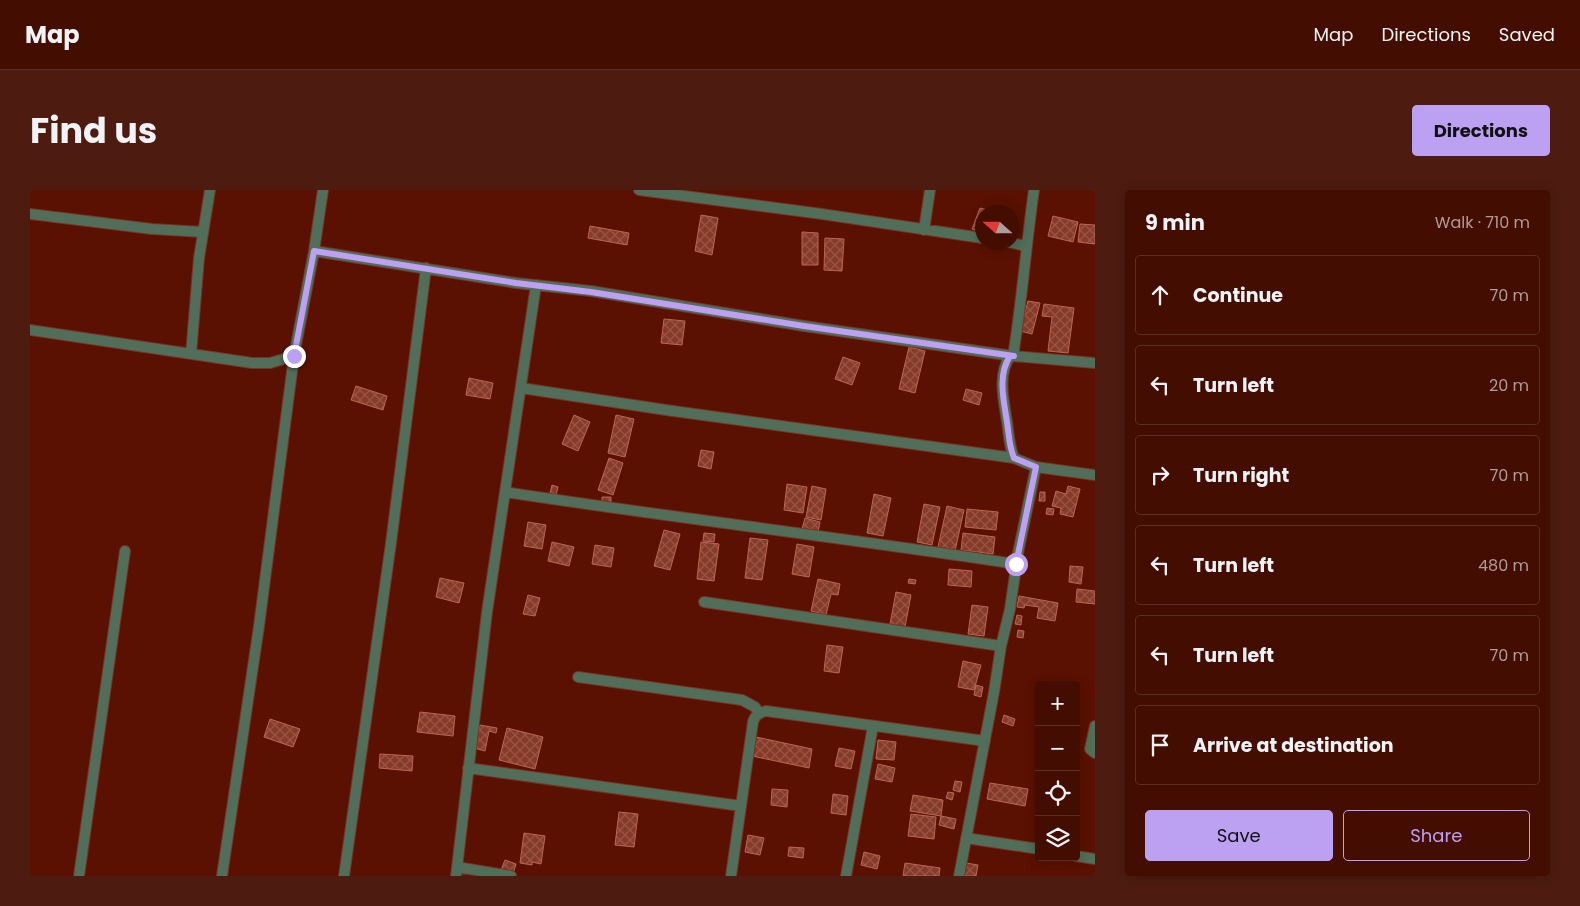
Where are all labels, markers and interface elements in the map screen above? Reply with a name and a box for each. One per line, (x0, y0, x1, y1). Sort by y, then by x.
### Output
text: Map (25, 18, 80, 51)
text: Map (1314, 22, 1353, 47)
text: Directions (1381, 22, 1471, 47)
text: Saved (1499, 22, 1555, 47)
button: Directions (1412, 105, 1550, 156)
text: Find us (30, 106, 157, 155)
north arrow (975, 205, 1020, 250)
text: 9 min (1145, 208, 1205, 237)
text: Walk · 710 m (1435, 211, 1530, 234)
icon: ahead (1146, 281, 1174, 309)
text: Continue (1193, 282, 1283, 309)
text: 70 m (1489, 284, 1529, 307)
route end (283, 345, 306, 368)
icon: left (1146, 371, 1174, 399)
text: Turn left (1193, 372, 1274, 399)
text: 20 m (1489, 374, 1529, 397)
icon: right (1146, 461, 1174, 489)
text: Turn right (1193, 462, 1289, 489)
text: 70 m (1489, 464, 1529, 487)
icon: left (1146, 551, 1174, 579)
text: Turn left (1193, 552, 1274, 579)
route start (1005, 553, 1028, 576)
text: 480 m (1478, 554, 1529, 577)
icon: left (1146, 641, 1174, 669)
text: Turn left (1193, 642, 1274, 669)
text: 70 m (1489, 644, 1529, 667)
map controls (1035, 681, 1080, 861)
button: + (1035, 681, 1080, 726)
button: − (1035, 726, 1080, 771)
icon: arrive (1146, 731, 1174, 759)
text: Arrive at destination (1193, 732, 1394, 759)
button: locate (1035, 771, 1080, 816)
button: Save (1145, 810, 1333, 861)
button: Share (1343, 810, 1530, 861)
button: layers (1035, 816, 1080, 861)

